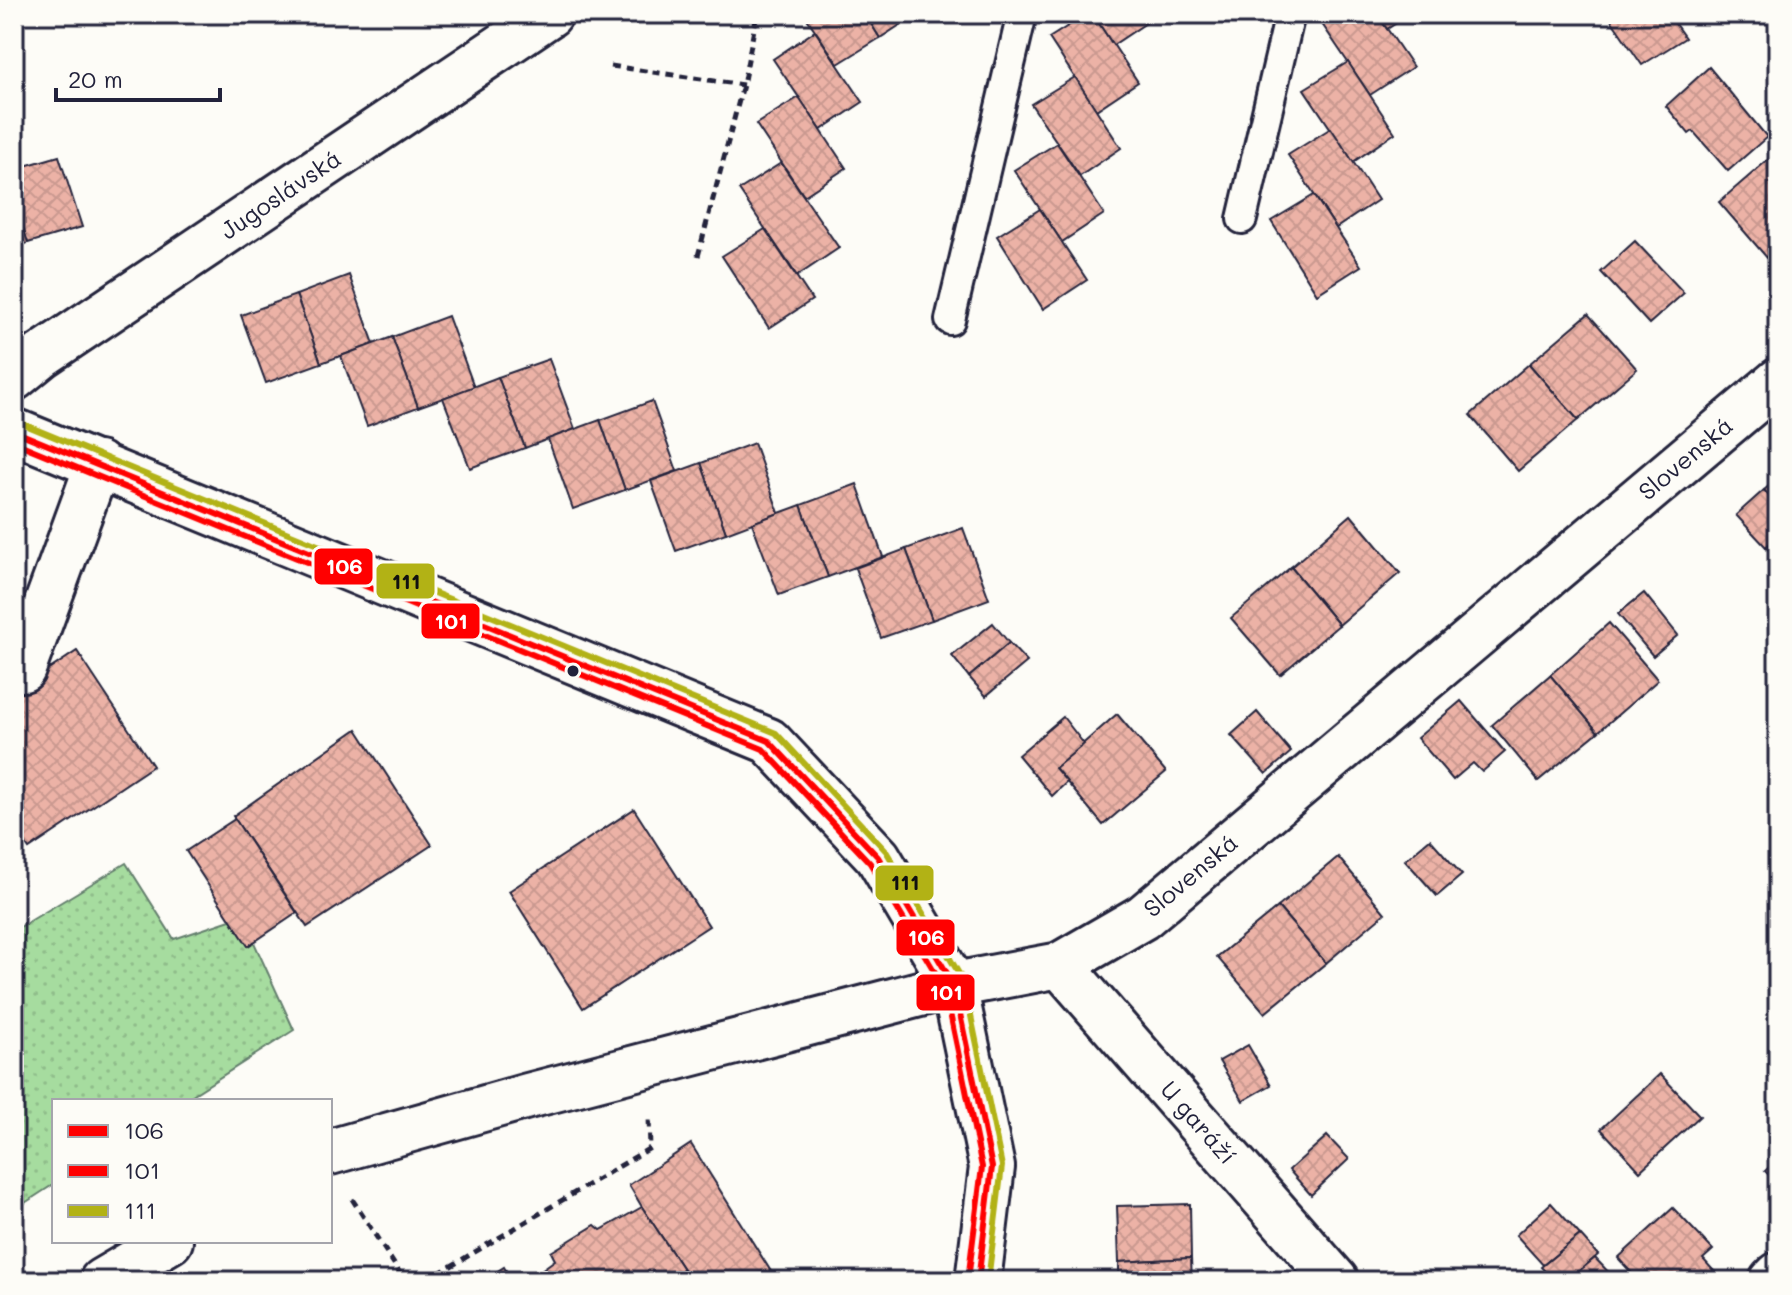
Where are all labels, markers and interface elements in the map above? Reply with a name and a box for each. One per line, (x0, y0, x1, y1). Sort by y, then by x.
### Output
scale bar (56, 52, 220, 102)
text: 20 m (68, 63, 123, 94)
street label: Jugoslávská (214, 142, 347, 246)
street label: Slovenská (1631, 409, 1739, 506)
line badge: 106 (313, 547, 374, 586)
text: 106 (325, 551, 363, 580)
line badge: 111 (375, 562, 436, 600)
text: 111 (391, 566, 421, 595)
line badge: 101 (420, 602, 481, 640)
text: 101 (434, 606, 468, 635)
unlabelled marker (565, 663, 581, 679)
street label: Slovenská (1136, 826, 1244, 923)
line badge: 111 (874, 864, 935, 902)
text: 111 (890, 867, 920, 896)
line badge: 106 (895, 918, 956, 957)
text: 106 (907, 922, 945, 951)
line badge: 101 (915, 973, 976, 1012)
text: 101 (929, 977, 963, 1006)
street label: U garáží (1154, 1074, 1244, 1170)
legend (52, 1099, 332, 1243)
text: 106 (124, 1114, 164, 1145)
text: 101 (124, 1154, 160, 1185)
text: 111 (124, 1194, 156, 1225)

